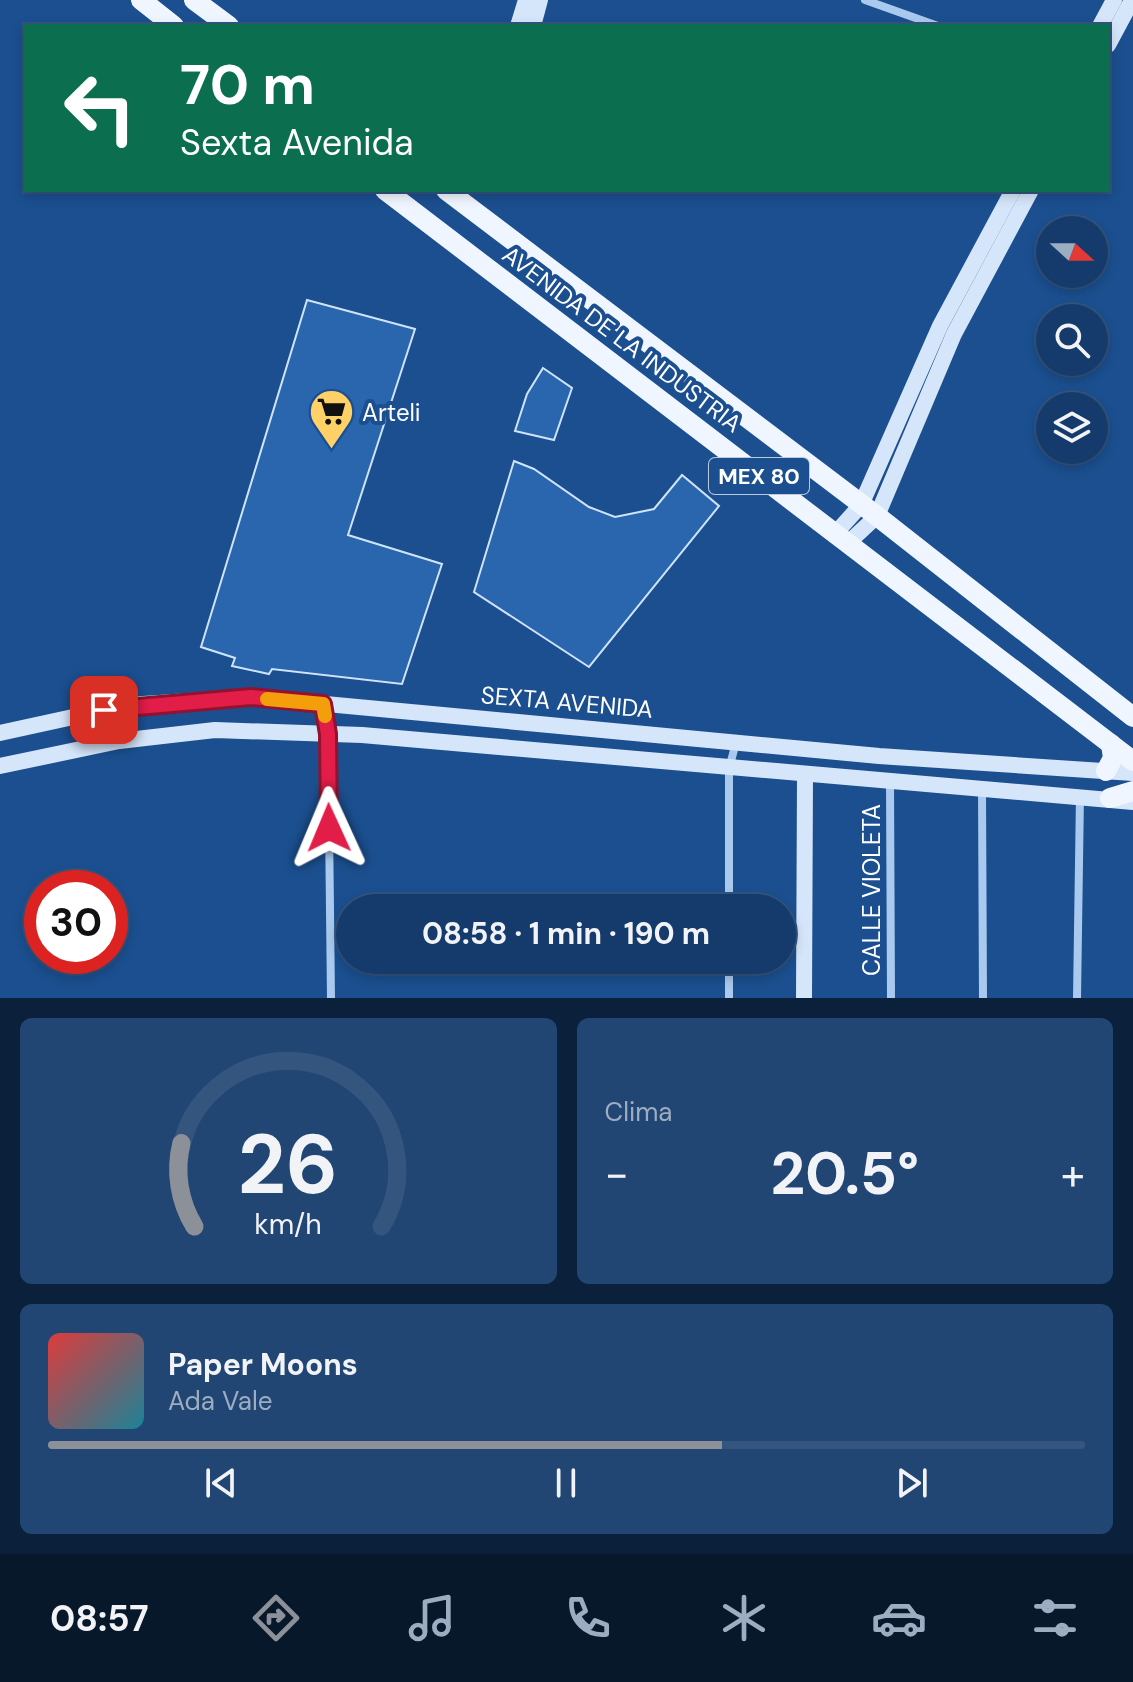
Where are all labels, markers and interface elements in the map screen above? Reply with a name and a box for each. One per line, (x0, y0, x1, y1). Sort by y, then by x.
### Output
text: 70 m (180, 48, 315, 121)
icon: left (48, 56, 152, 160)
text: Sexta Avenida (180, 119, 414, 166)
north arrow (1036, 216, 1108, 288)
map controls (1036, 216, 1108, 464)
street label: AVENIDA DE LA INDUSTRIA (496, 239, 748, 439)
button: search (1036, 304, 1108, 376)
supermarket icon: Arteli (307, 388, 355, 451)
button: layers (1036, 392, 1108, 464)
place label: Arteli (362, 397, 421, 428)
road number: MEX 80 (709, 458, 809, 494)
pin (70, 676, 138, 744)
street label: SEXTA AVENIDA (480, 679, 654, 725)
icon: arrive (82, 688, 126, 732)
position arrow (287, 786, 371, 870)
street label: CALLE VIOLETA (856, 804, 887, 976)
speed limit sign: 30 (24, 870, 128, 974)
text: 08:58 · 1 min · 190 m (422, 914, 710, 953)
text: Clima (605, 1095, 673, 1129)
text: 26 (238, 1110, 339, 1219)
text: 20.5° (771, 1134, 919, 1213)
text: − (605, 1145, 629, 1203)
text: + (1061, 1145, 1085, 1203)
text: km/h (254, 1206, 322, 1243)
text: Paper Moons (168, 1345, 358, 1384)
text: Ada Vale (168, 1384, 273, 1418)
icon: previous (199, 1461, 243, 1505)
icon: pause (544, 1461, 588, 1505)
icon: next (890, 1461, 934, 1505)
icon: directions (248, 1590, 304, 1646)
icon: music (404, 1590, 460, 1646)
icon: phone (560, 1590, 616, 1646)
icon: climate (716, 1590, 772, 1646)
icon: car (871, 1590, 927, 1646)
icon: filters (1027, 1590, 1083, 1646)
text: 08:57 (50, 1595, 149, 1642)

